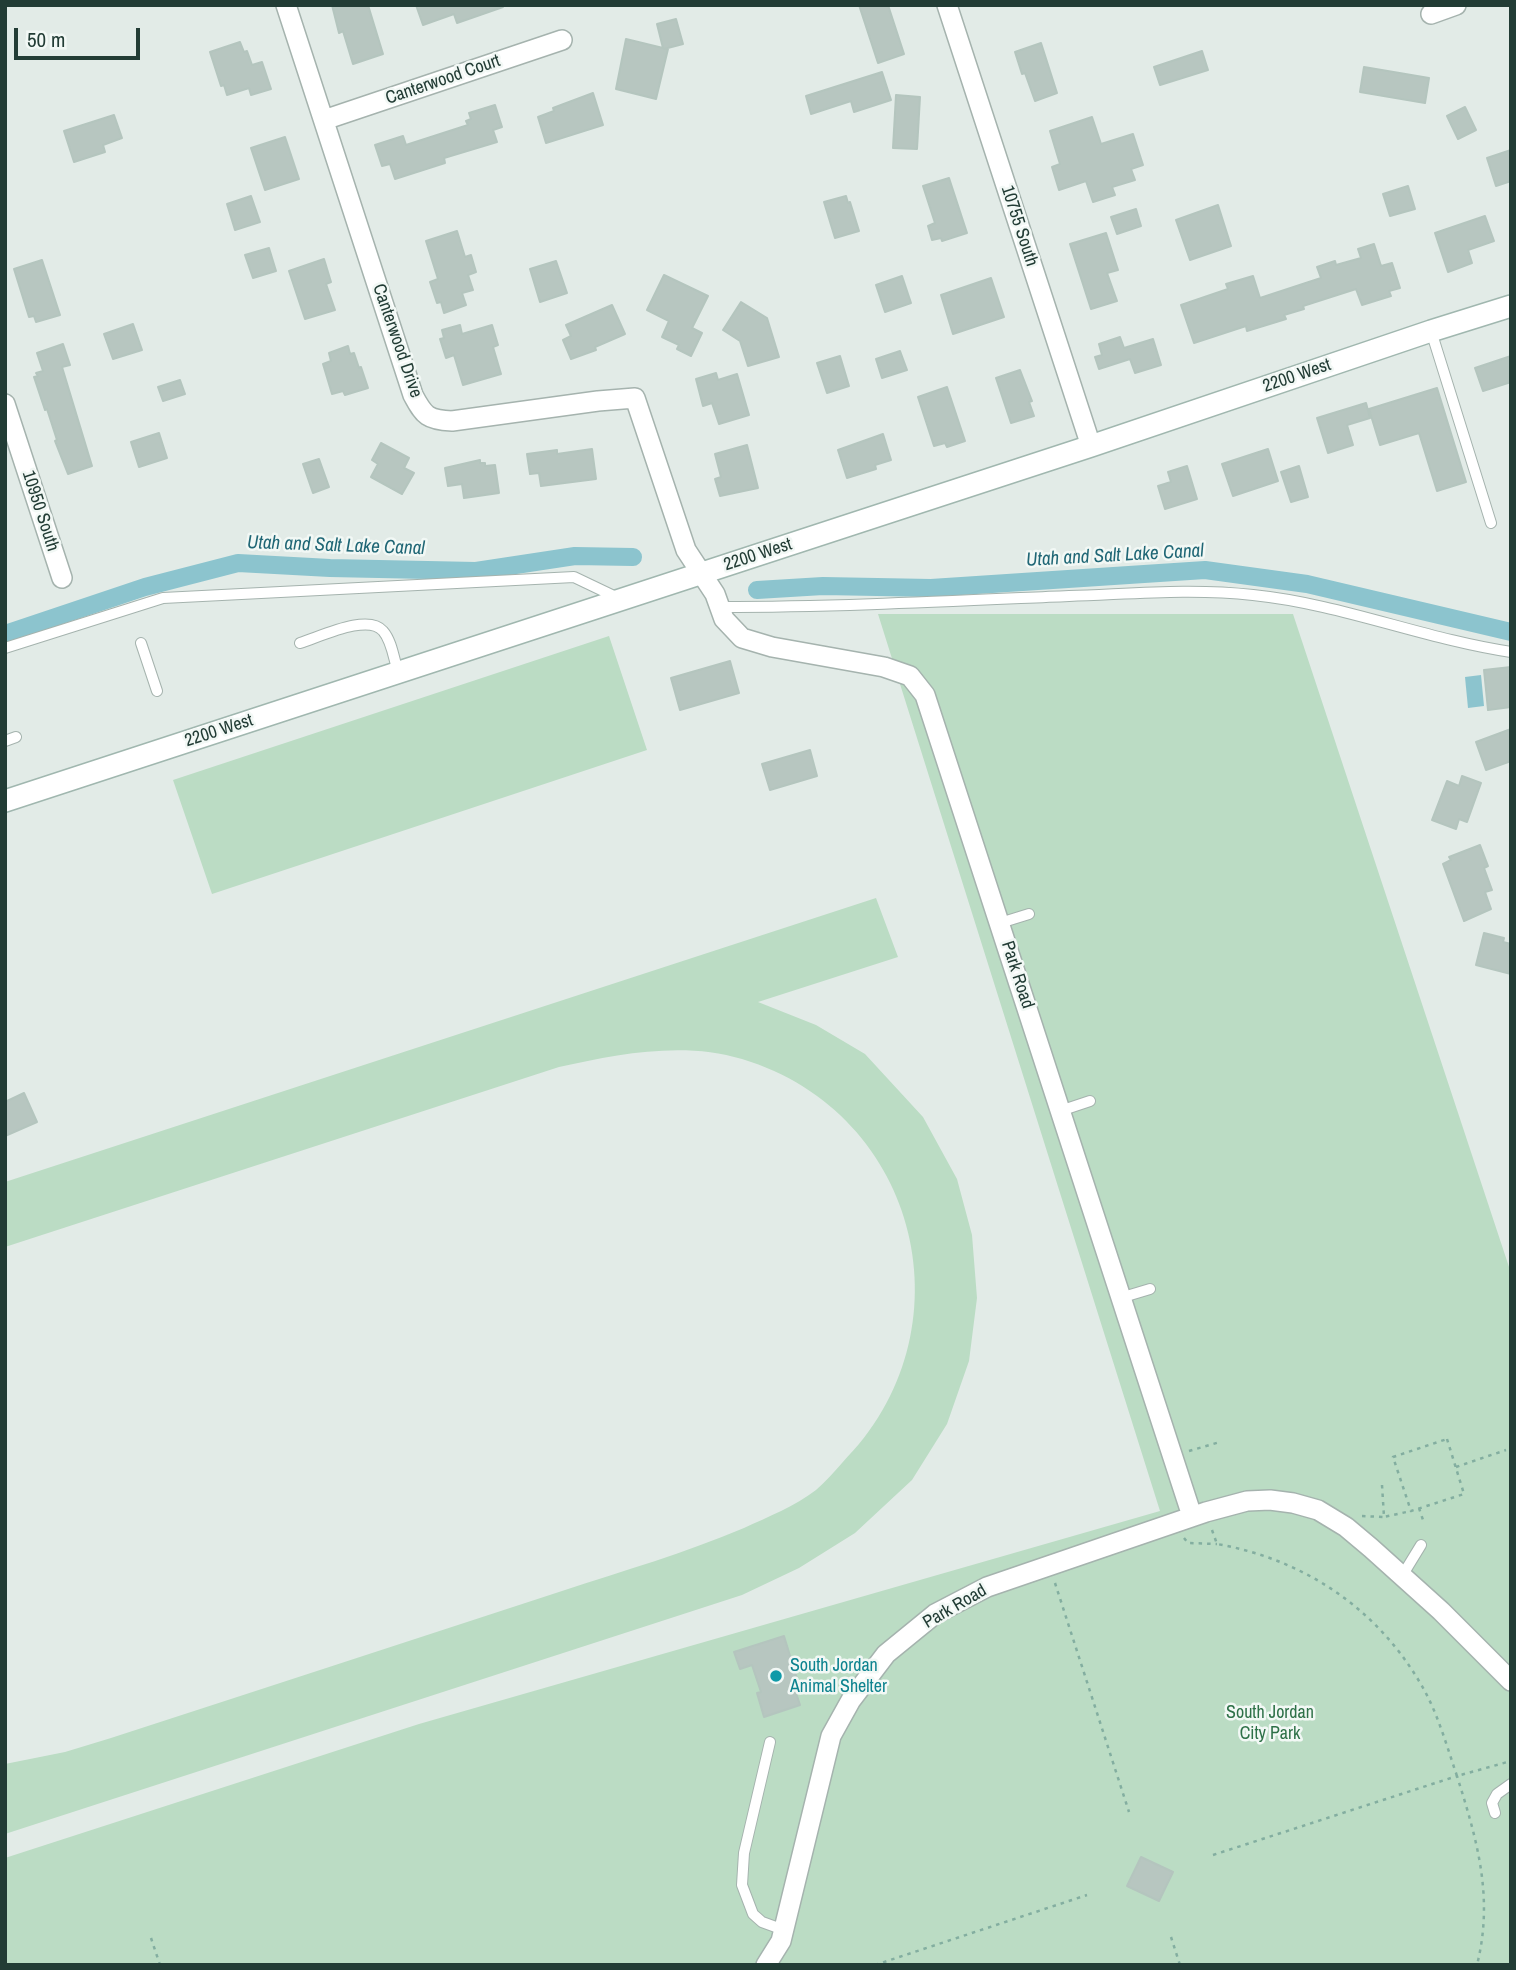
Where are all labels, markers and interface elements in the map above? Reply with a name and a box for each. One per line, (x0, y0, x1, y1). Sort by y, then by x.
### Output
scale bar (18, 14, 144, 58)
text: 50 m (27, 25, 65, 54)
street label: Canterwood Court (383, 50, 503, 110)
street label: 10755 South (996, 183, 1042, 269)
street label: Canterwood Drive (367, 281, 427, 401)
street label: 2200 West (1260, 354, 1334, 398)
street label: 10950 South (17, 468, 63, 554)
water label: Utah and Salt Lake Canal (247, 532, 425, 560)
street label: 2200 West (721, 534, 795, 576)
water label: Utah and Salt Lake Canal (1026, 540, 1204, 572)
street label: 2200 West (182, 710, 256, 752)
street label: Park Road (996, 939, 1038, 1011)
street label: Park Road (919, 1580, 991, 1634)
place label: South Jordan Animal Shelter (790, 1655, 887, 1698)
marker: South Jordan Animal Shelter (768, 1668, 784, 1684)
park label: South Jordan City Park (1226, 1702, 1314, 1744)

